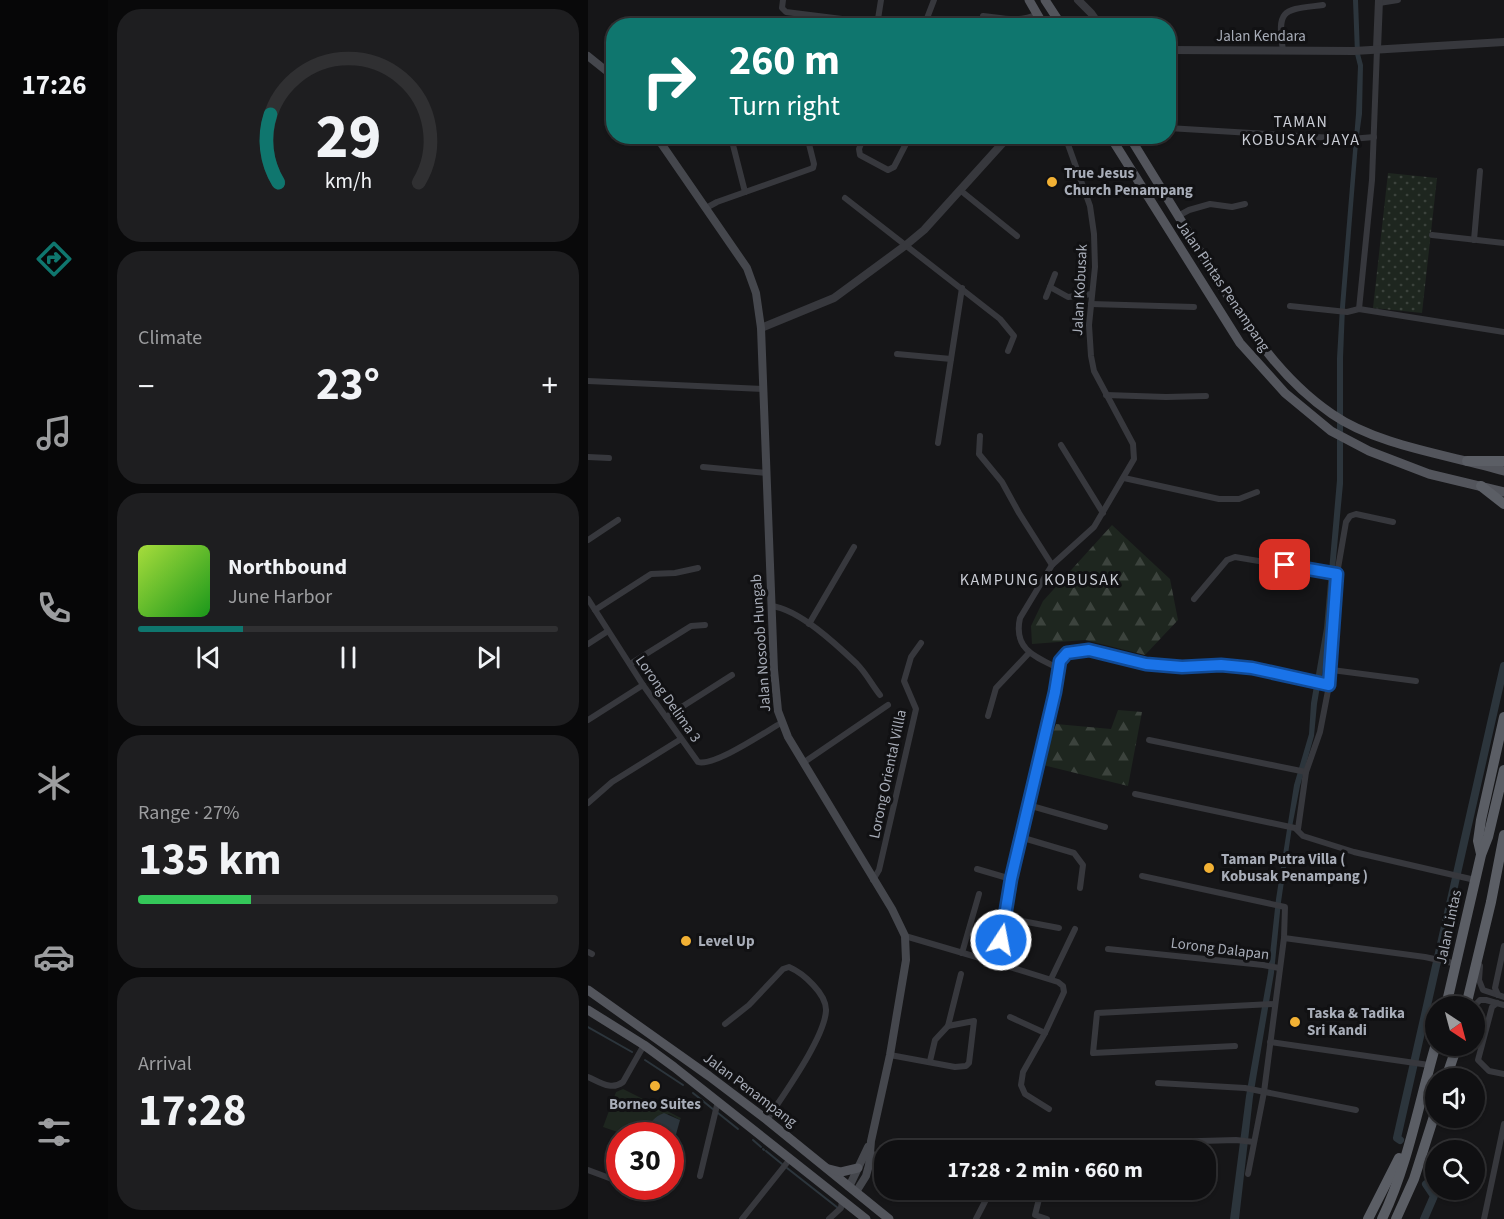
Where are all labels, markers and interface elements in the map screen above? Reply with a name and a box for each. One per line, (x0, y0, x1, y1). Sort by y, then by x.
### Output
street label: Jalan Kendara (1216, 26, 1306, 47)
text: 260 m (729, 31, 840, 91)
icon: right (630, 42, 708, 120)
text: 17:26 (21, 66, 87, 105)
text: Turn right (729, 87, 840, 126)
text: 29 (315, 93, 381, 182)
district label: TAMAN KOBUSAK JAYA (1241, 111, 1361, 151)
place label: True Jesus Church Penampang (1064, 163, 1193, 201)
text: km/h (324, 166, 372, 197)
marker: True Jesus Church Penampang (1045, 175, 1059, 189)
street label: Jalan Pintas Penampang (1171, 216, 1275, 356)
icon: directions (33, 238, 75, 280)
street label: Jalan Kobusak (1067, 243, 1093, 336)
text: Climate (138, 324, 202, 352)
text: 23° (316, 353, 380, 417)
text: − (138, 363, 154, 410)
text: + (542, 363, 558, 410)
icon: music (33, 412, 75, 454)
pin (1259, 539, 1310, 590)
icon: arrive (1268, 548, 1301, 581)
text: Northbound (228, 551, 347, 583)
district label: KAMPUNG KOBUSAK (960, 569, 1120, 591)
street label: Jalan Nosoob Hungab (746, 573, 776, 713)
text: June Harbor (228, 583, 332, 611)
icon: phone (33, 587, 75, 629)
icon: previous (192, 641, 225, 674)
icon: pause (332, 641, 365, 674)
icon: next (472, 641, 505, 674)
street label: Lorong Delima 3 (630, 651, 706, 747)
street label: Lorong Oriental Villla (864, 708, 912, 840)
icon: climate (33, 762, 75, 804)
text: Range · 27% (138, 799, 239, 827)
text: 135 km (138, 828, 282, 892)
place label: Taman Putra Villa ( Kobusak Penampang ) (1221, 849, 1368, 887)
marker: Taman Putra Villa ( Kobusak Penampang ) (1202, 861, 1216, 875)
street label: Jalan Lintas (1431, 888, 1467, 966)
position arrow (969, 908, 1033, 972)
place label: Level Up (698, 931, 755, 952)
street label: Lorong Dalapan (1169, 933, 1271, 965)
marker: Level Up (679, 934, 693, 948)
icon: car (33, 936, 75, 978)
north arrow (1425, 996, 1485, 1056)
map controls (1425, 996, 1485, 1200)
place label: Taska & Tadika Sri Kandi (1307, 1003, 1405, 1041)
marker: Taska & Tadika Sri Kandi (1288, 1015, 1302, 1029)
street label: Jalan Penampang (699, 1048, 802, 1133)
text: Arrival (138, 1050, 192, 1078)
button: sound (1425, 1068, 1485, 1128)
text: 17:28 (138, 1079, 247, 1143)
marker: Borneo Suites (648, 1079, 662, 1093)
place label: Borneo Suites (609, 1094, 701, 1115)
icon: filters (33, 1111, 75, 1153)
speed limit sign: 30 (606, 1122, 684, 1200)
button: search (1425, 1140, 1485, 1200)
text: 17:28 · 2 min · 660 m (947, 1154, 1143, 1186)

